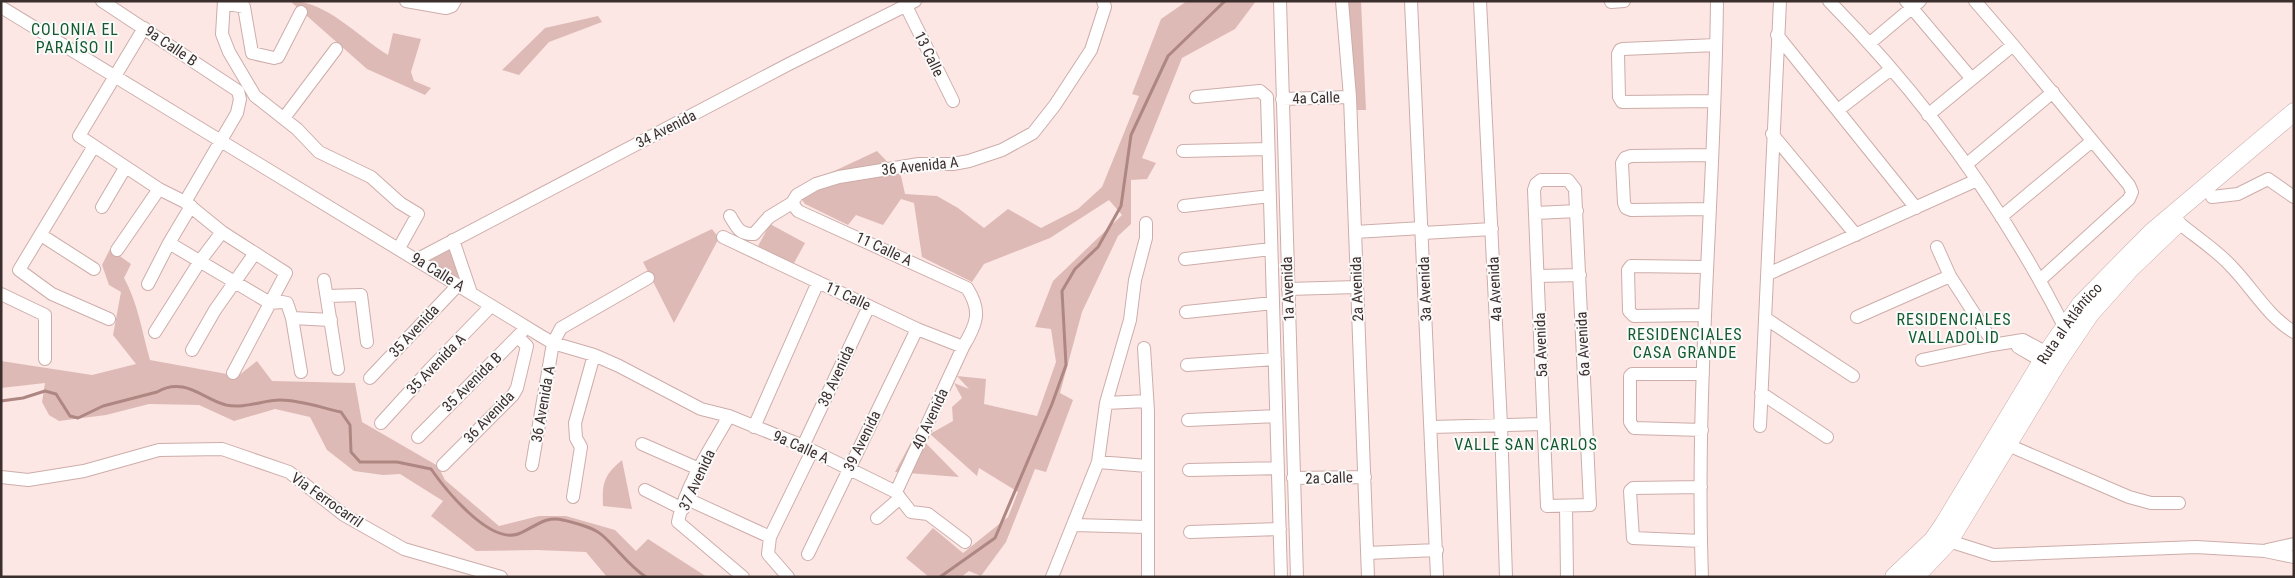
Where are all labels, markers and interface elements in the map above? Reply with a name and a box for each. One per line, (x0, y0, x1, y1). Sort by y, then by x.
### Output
district label: COLONIA EL PARAÍSO II (31, 20, 119, 57)
street label: 9a Calle B (141, 22, 201, 70)
street label: 13 Calle (910, 29, 948, 79)
street label: 4a Calle (1292, 88, 1340, 108)
street label: 34 Avenida (633, 106, 699, 152)
street label: 36 Avenida A (881, 153, 960, 179)
street label: 11 Calle A (853, 228, 915, 270)
street label: 9a Calle A (408, 249, 468, 296)
street label: 1a Avenida (1278, 256, 1298, 322)
street label: 2a Avenida (1347, 256, 1367, 322)
street label: 3a Avenida (1415, 256, 1435, 322)
street label: 4a Avenida (1484, 256, 1506, 322)
street label: 11 Calle (823, 278, 873, 314)
street label: Ruta al Atlántico (2033, 279, 2106, 368)
street label: 35 Avenida (385, 301, 443, 361)
district label: RESIDENCIALES VALLADOLID (1896, 310, 2012, 347)
street label: 6a Avenida (1572, 311, 1594, 377)
street label: 5a Avenida (1531, 312, 1551, 378)
district label: RESIDENCIALES CASA GRANDE (1627, 325, 1743, 362)
street label: 35 Avenida A (403, 330, 470, 398)
street label: 38 Avenida (814, 343, 858, 409)
street label: 35 Avenida B (438, 348, 506, 416)
street label: 36 Avenida A (527, 364, 559, 444)
street label: 40 Avenida (908, 386, 952, 452)
street label: 36 Avenida (460, 387, 518, 447)
street label: 39 Avenida (840, 408, 884, 474)
street label: 9a Calle A (770, 427, 832, 468)
district label: VALLE SAN CARLOS (1454, 435, 1598, 454)
street label: 37 Avenida (675, 447, 719, 513)
street label: 2a Calle (1305, 468, 1353, 488)
street label: Via Ferrocarril (288, 469, 366, 531)

